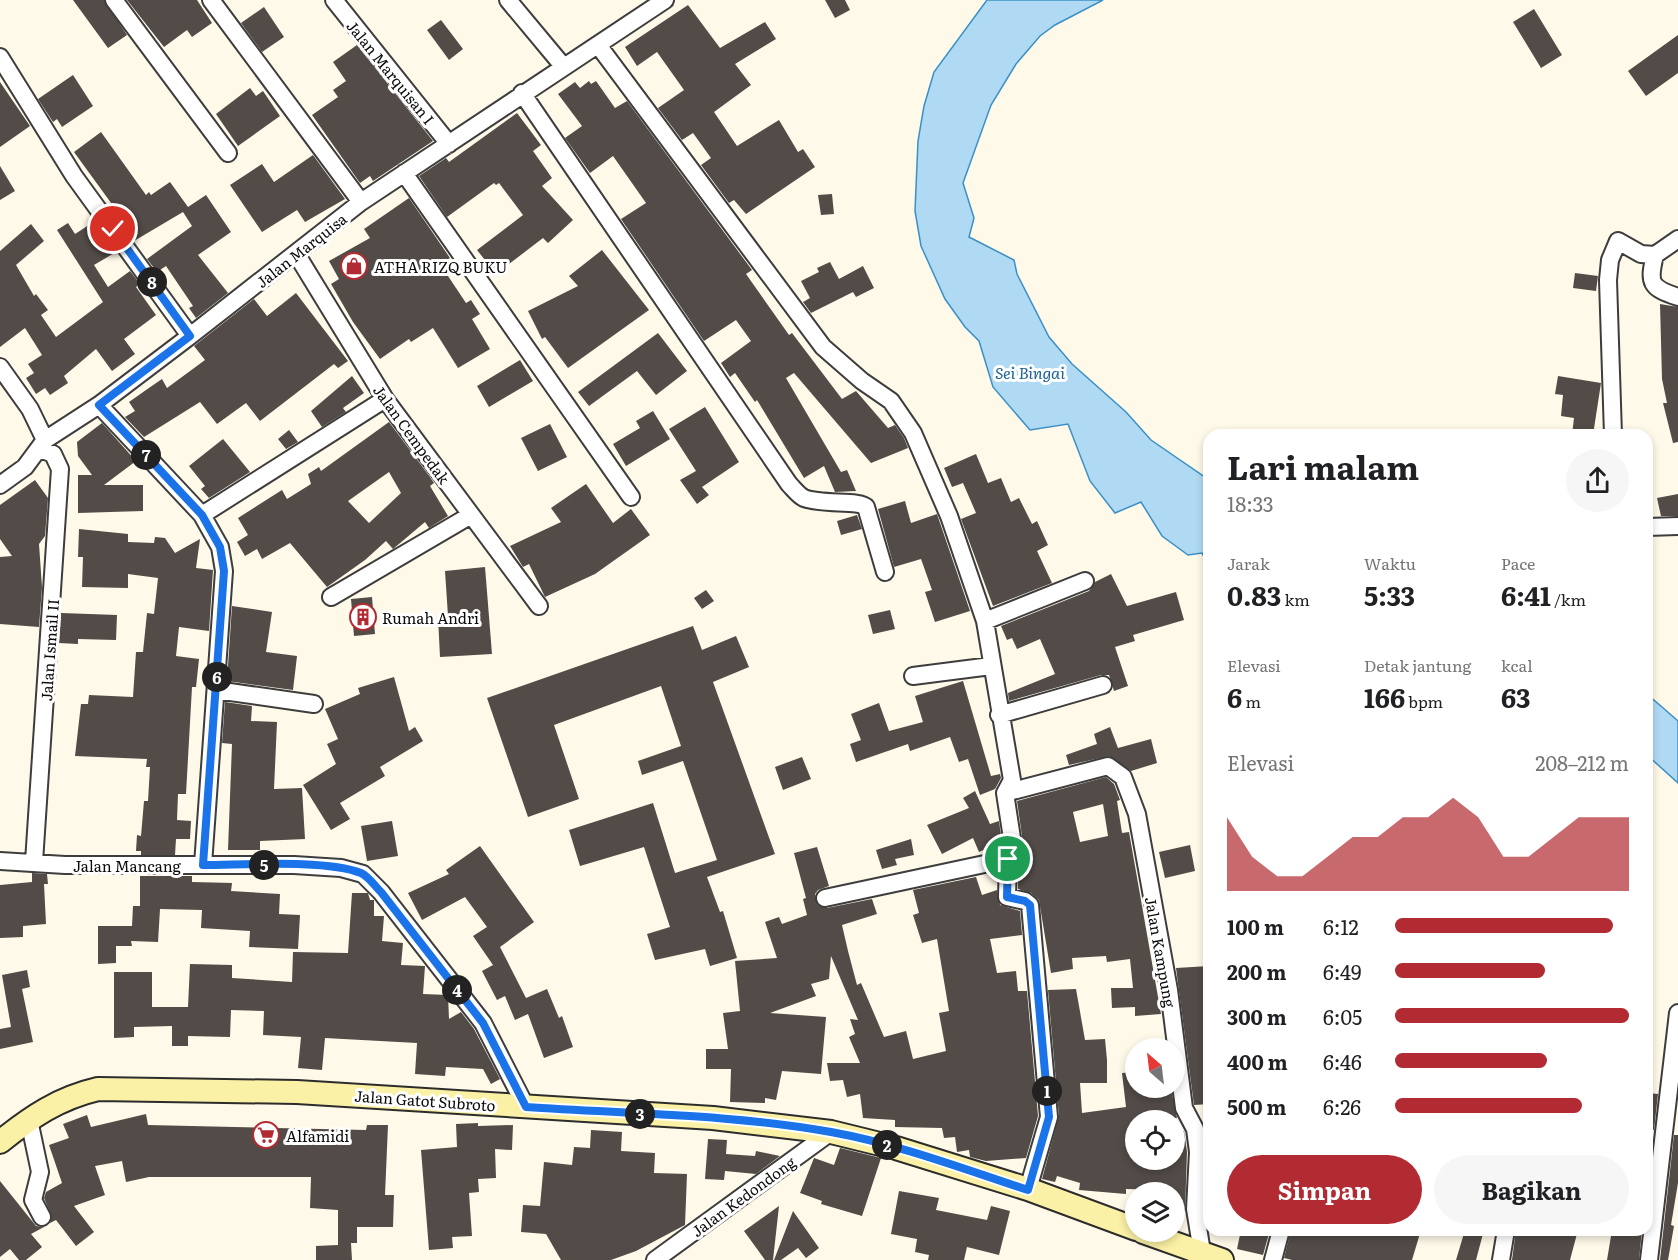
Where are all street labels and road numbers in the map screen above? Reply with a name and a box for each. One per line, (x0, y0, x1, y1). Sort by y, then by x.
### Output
street label: Jalan Marquisan I (342, 15, 440, 129)
street label: Jalan Marquisa (251, 207, 352, 293)
street label: Jalan Cempedak (368, 380, 456, 489)
street label: Jalan Ismail II (34, 598, 64, 702)
street label: Jalan Mancang (73, 854, 182, 877)
street label: Jalan Kampung (1140, 895, 1182, 1010)
street label: Jalan Gatot Subroto (354, 1084, 497, 1116)
street label: Jalan Kedondong (686, 1150, 800, 1242)

